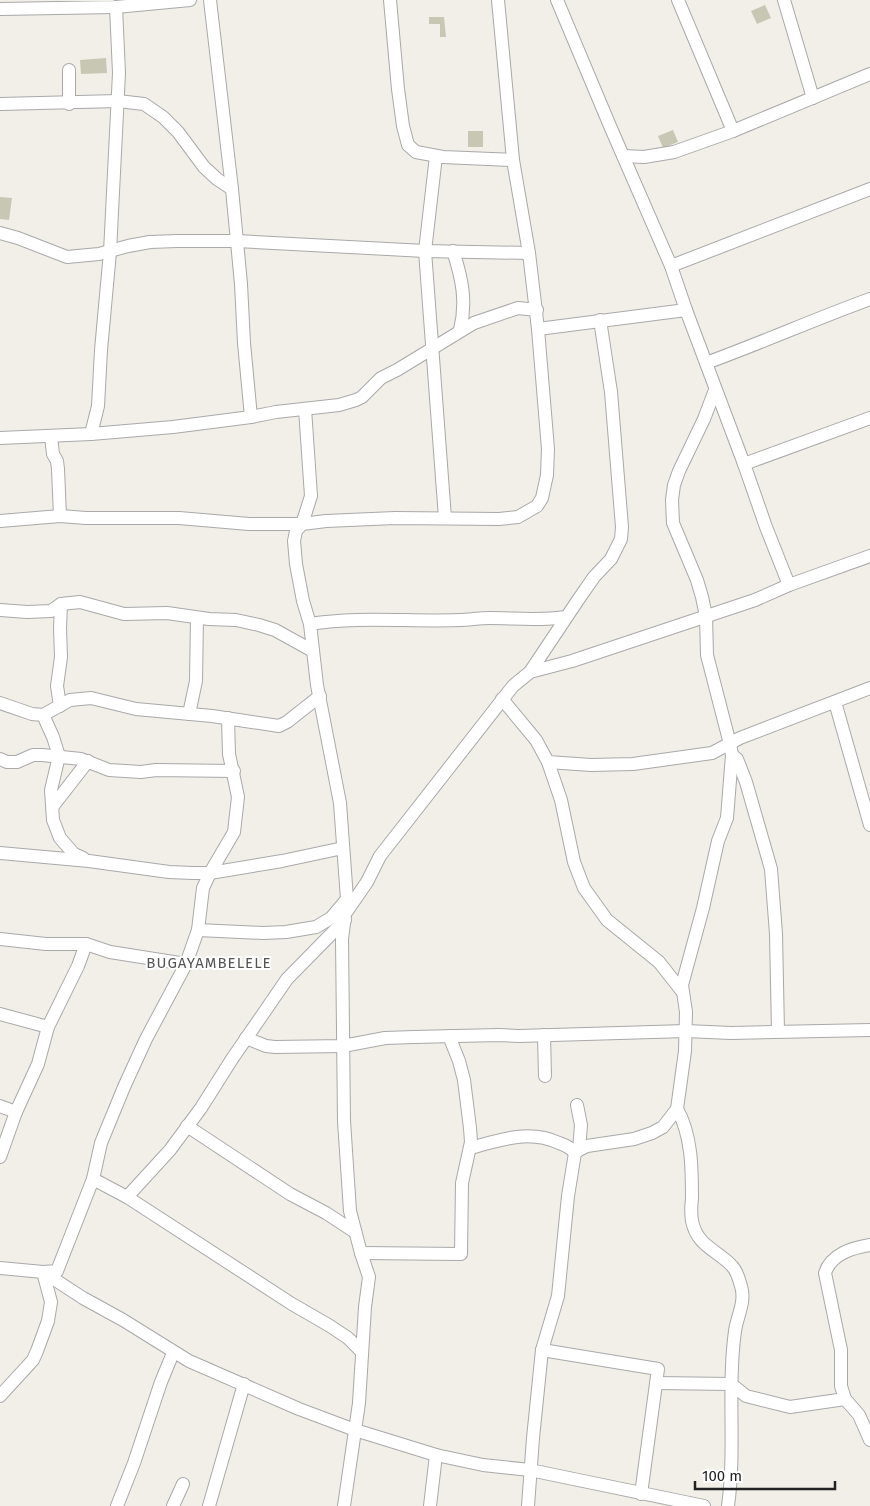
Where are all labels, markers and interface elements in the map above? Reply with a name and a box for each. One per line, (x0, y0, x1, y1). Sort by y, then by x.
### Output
district label: BUGAYAMBELELE (146, 954, 272, 972)
scale bar (695, 1458, 835, 1490)
text: 100 m (702, 1467, 742, 1485)

